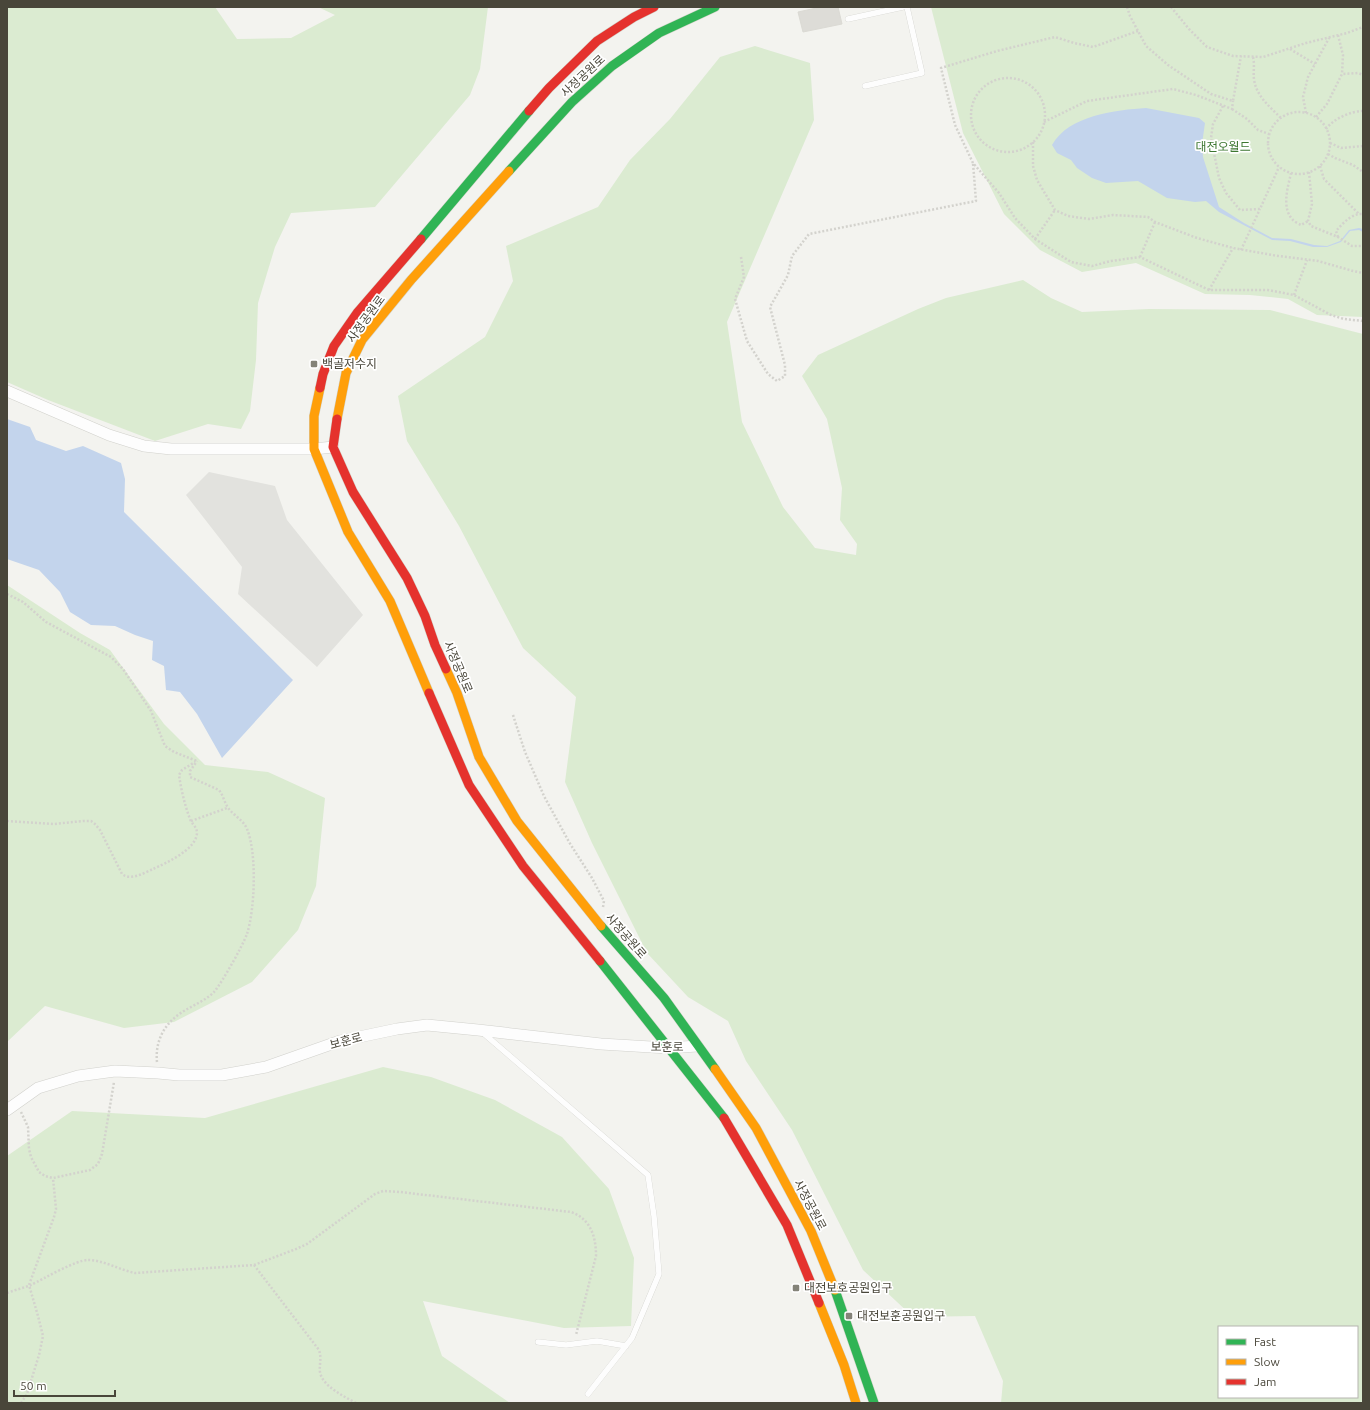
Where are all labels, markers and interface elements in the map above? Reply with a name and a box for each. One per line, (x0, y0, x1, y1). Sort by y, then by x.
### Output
street label: 사정공원로 (558, 52, 607, 99)
park label: 대전오월드 (1195, 140, 1251, 153)
street label: 사정공원로 (344, 293, 387, 345)
place label: 백골저수지 (322, 357, 377, 370)
marker: 백골저수지 (309, 359, 319, 369)
street label: 사정공원로 (442, 639, 475, 695)
street label: 사정공원로 (603, 911, 649, 961)
street label: 보훈로 (328, 1030, 364, 1051)
street label: 보훈로 (650, 1040, 684, 1053)
street label: 사정공원로 (792, 1177, 829, 1232)
place label: 대전보호공원입구 (804, 1281, 892, 1294)
marker: 대전보호공원입구 (791, 1283, 801, 1293)
place label: 대전보훈공원입구 (857, 1309, 945, 1322)
marker: 대전보훈공원입구 (844, 1311, 854, 1321)
legend (1218, 1326, 1358, 1398)
text: Fast (1254, 1335, 1276, 1348)
text: Slow (1254, 1355, 1280, 1368)
scale bar (14, 1372, 115, 1398)
text: Jam (1254, 1375, 1276, 1388)
text: 50 m (20, 1379, 47, 1392)

